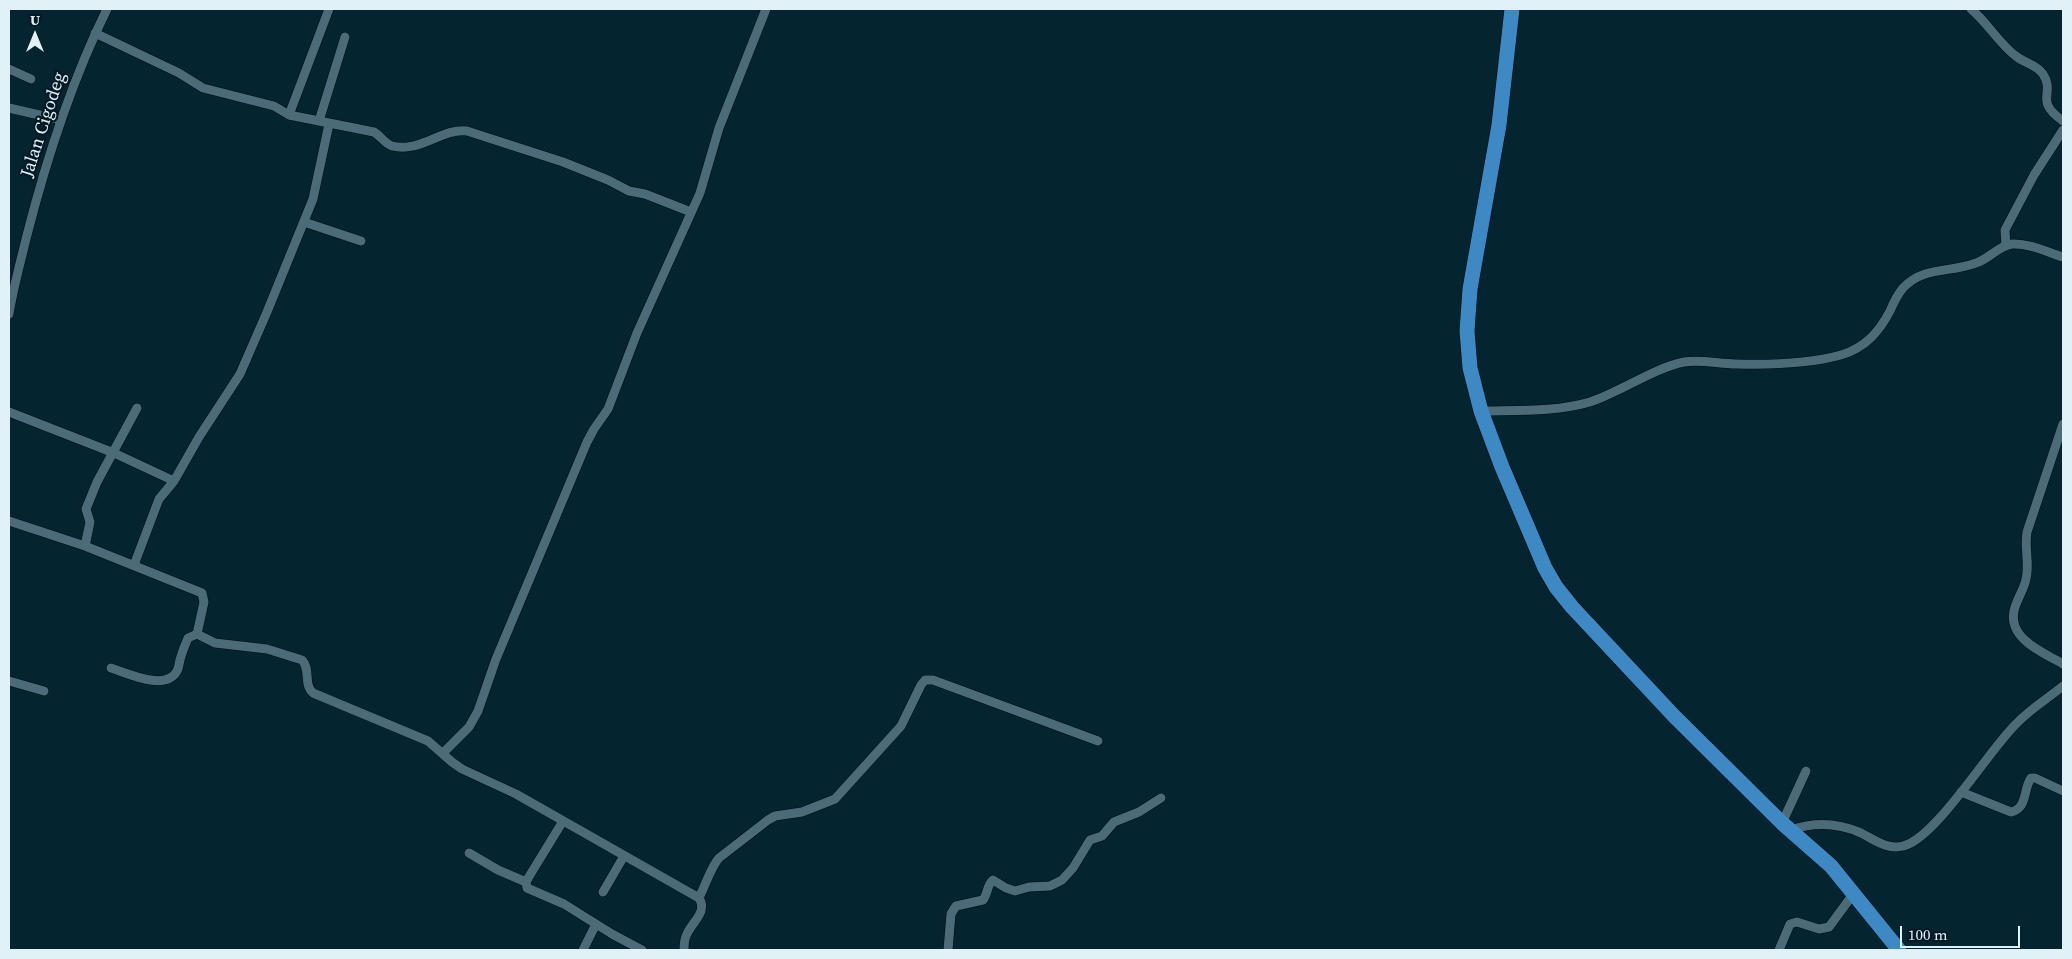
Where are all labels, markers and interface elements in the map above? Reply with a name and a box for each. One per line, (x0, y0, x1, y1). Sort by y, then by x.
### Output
north arrow (10, 10, 60, 60)
text: U (30, 10, 40, 30)
street label: Jalan Cigodeg (17, 70, 71, 180)
scale bar (1902, 916, 2022, 948)
text: 100 m (1908, 924, 1948, 945)

